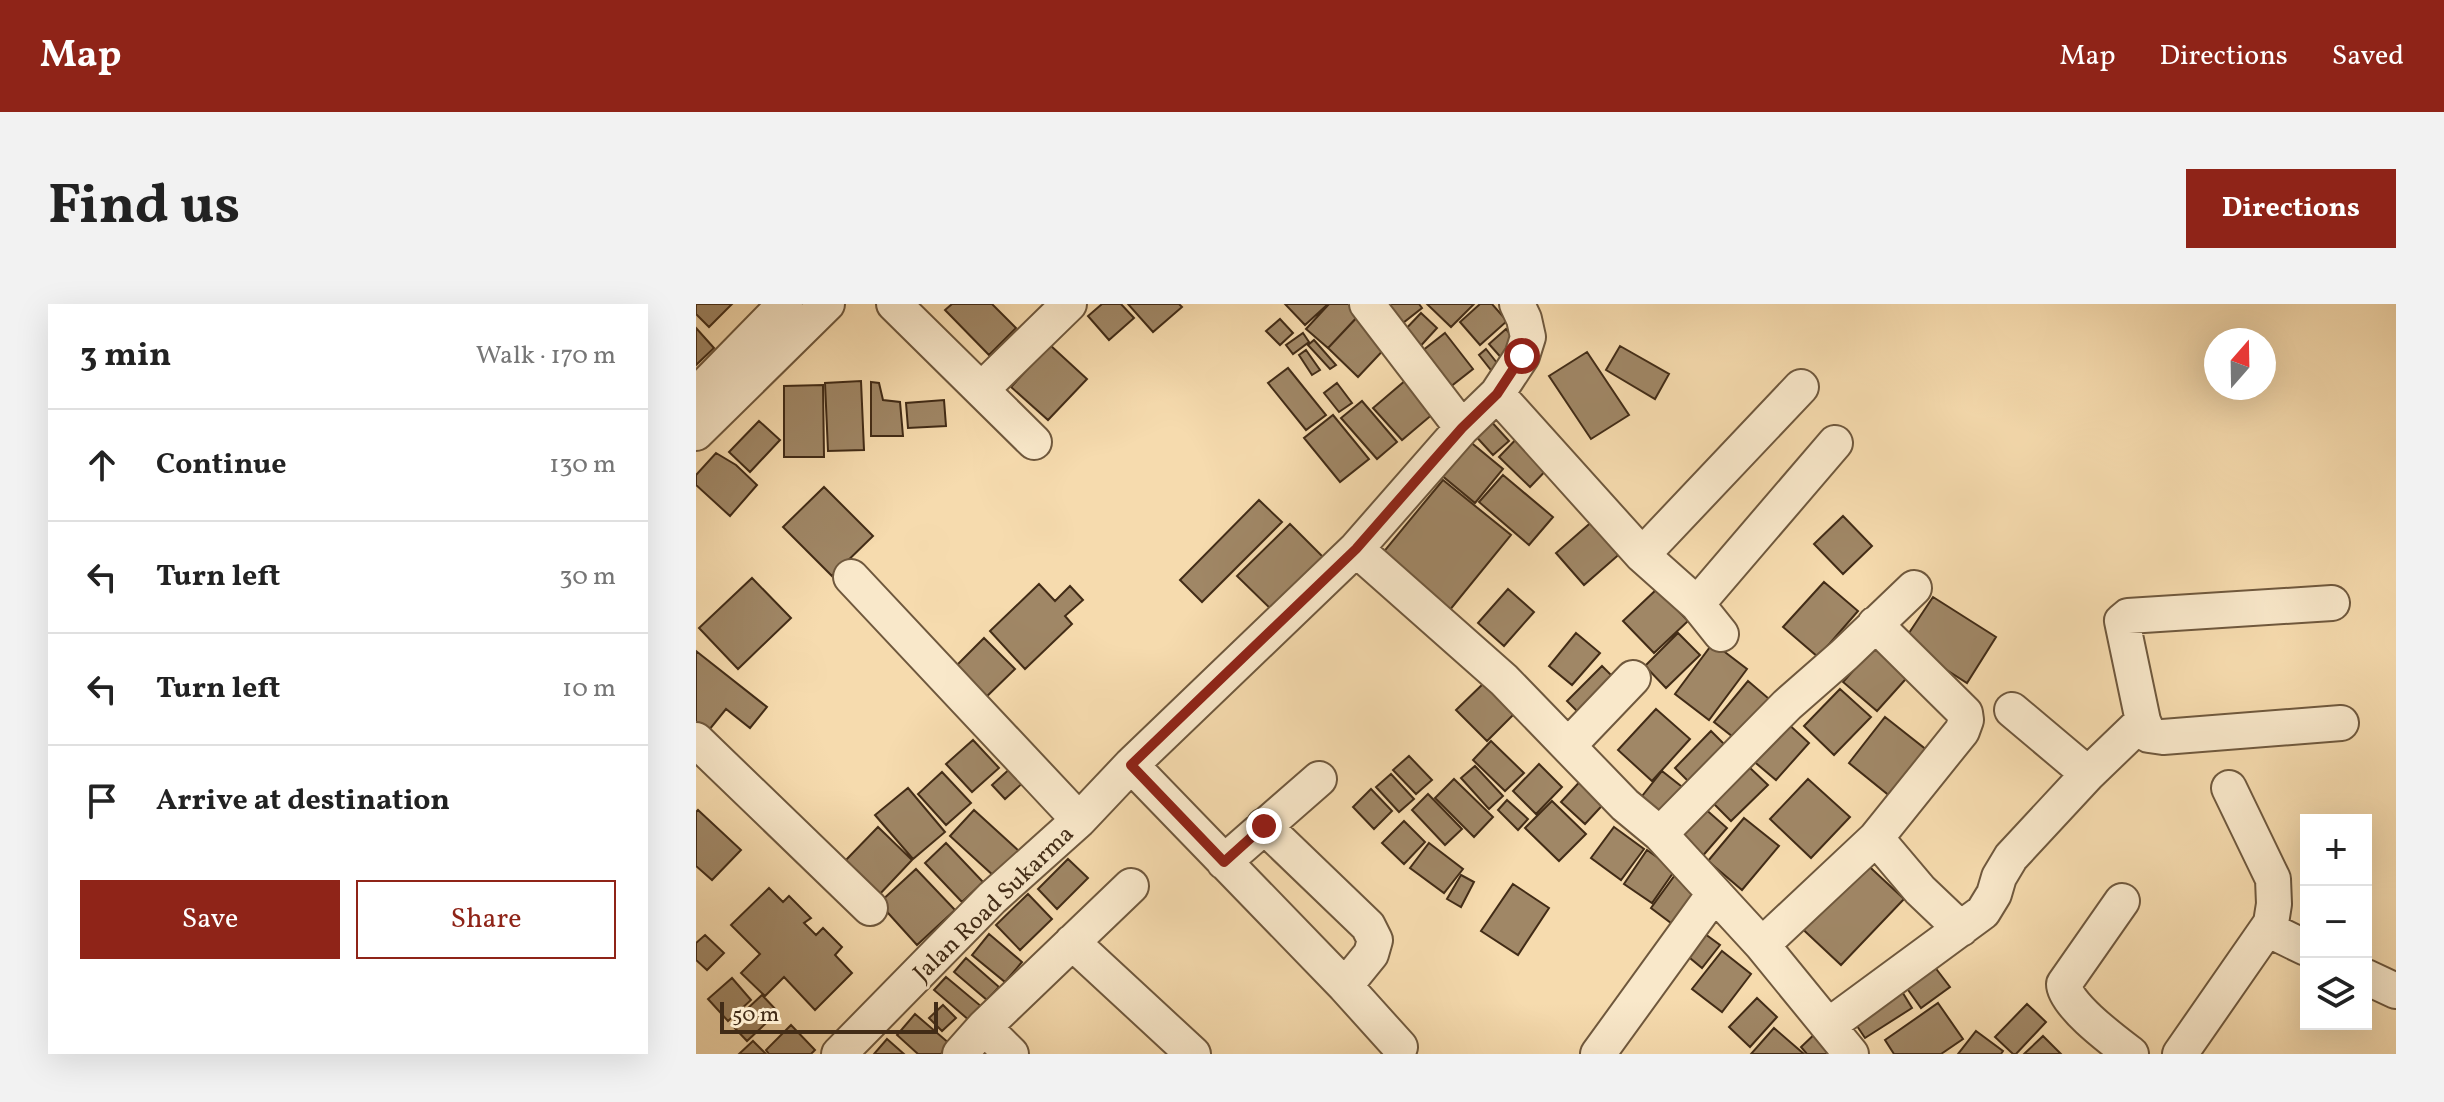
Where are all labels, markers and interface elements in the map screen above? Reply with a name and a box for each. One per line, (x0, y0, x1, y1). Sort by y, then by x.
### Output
text: Map (40, 30, 121, 83)
text: Map (2060, 37, 2116, 76)
text: Directions (2160, 37, 2288, 76)
text: Saved (2332, 37, 2404, 76)
text: Find us (48, 169, 240, 247)
button: Directions (2186, 169, 2396, 248)
north arrow (2204, 328, 2276, 400)
text: 3 min (80, 333, 171, 380)
text: Walk · 170 m (476, 338, 616, 374)
route start (1504, 338, 1540, 374)
icon: ahead (80, 443, 124, 487)
text: Continue (156, 444, 287, 486)
text: 130 m (549, 447, 616, 483)
icon: left (80, 555, 124, 599)
text: Turn left (156, 556, 280, 598)
text: 30 m (559, 559, 616, 595)
icon: left (80, 667, 124, 711)
text: Turn left (156, 668, 280, 710)
text: 10 m (562, 671, 616, 707)
icon: arrive (80, 779, 124, 823)
text: Arrive at destination (156, 780, 450, 822)
route end (1246, 808, 1282, 844)
map controls (2300, 814, 2372, 1030)
button: + (2300, 814, 2372, 886)
street label: Jalan Road Sukarma (906, 819, 1083, 990)
button: Save (80, 880, 340, 959)
button: Share (356, 880, 616, 959)
button: − (2300, 886, 2372, 958)
button: layers (2300, 958, 2372, 1030)
scale bar (720, 998, 938, 1034)
text: 50 m (732, 1000, 779, 1031)

